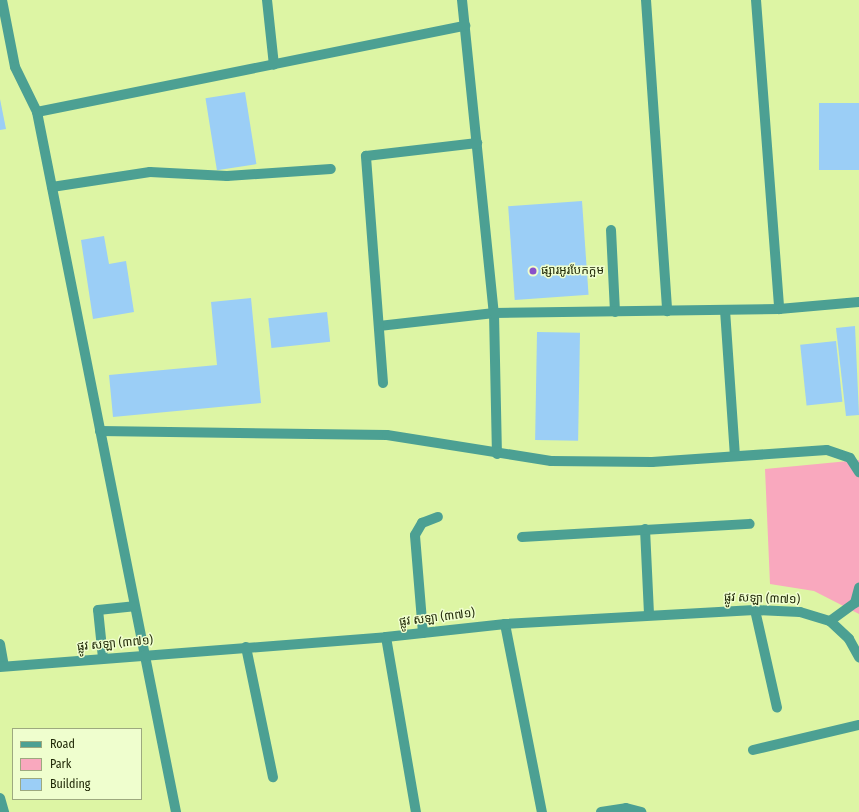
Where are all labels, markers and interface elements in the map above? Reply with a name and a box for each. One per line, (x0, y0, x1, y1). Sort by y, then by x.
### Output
place label: ផ្សារអូរបែកក្អម (541, 264, 604, 278)
marker: ផ្សារអូរបែកក្អម (528, 266, 538, 276)
street label: ផ្លូវ សឡា (៣៧១) (724, 590, 800, 608)
street label: ផ្លូវ សឡា (៣៧១) (398, 606, 476, 630)
street label: ផ្លូវ សឡា (៣៧១) (76, 634, 154, 654)
legend (12, 728, 142, 800)
text: Road (50, 737, 75, 751)
text: Park (50, 757, 71, 771)
text: Building (50, 777, 90, 791)

